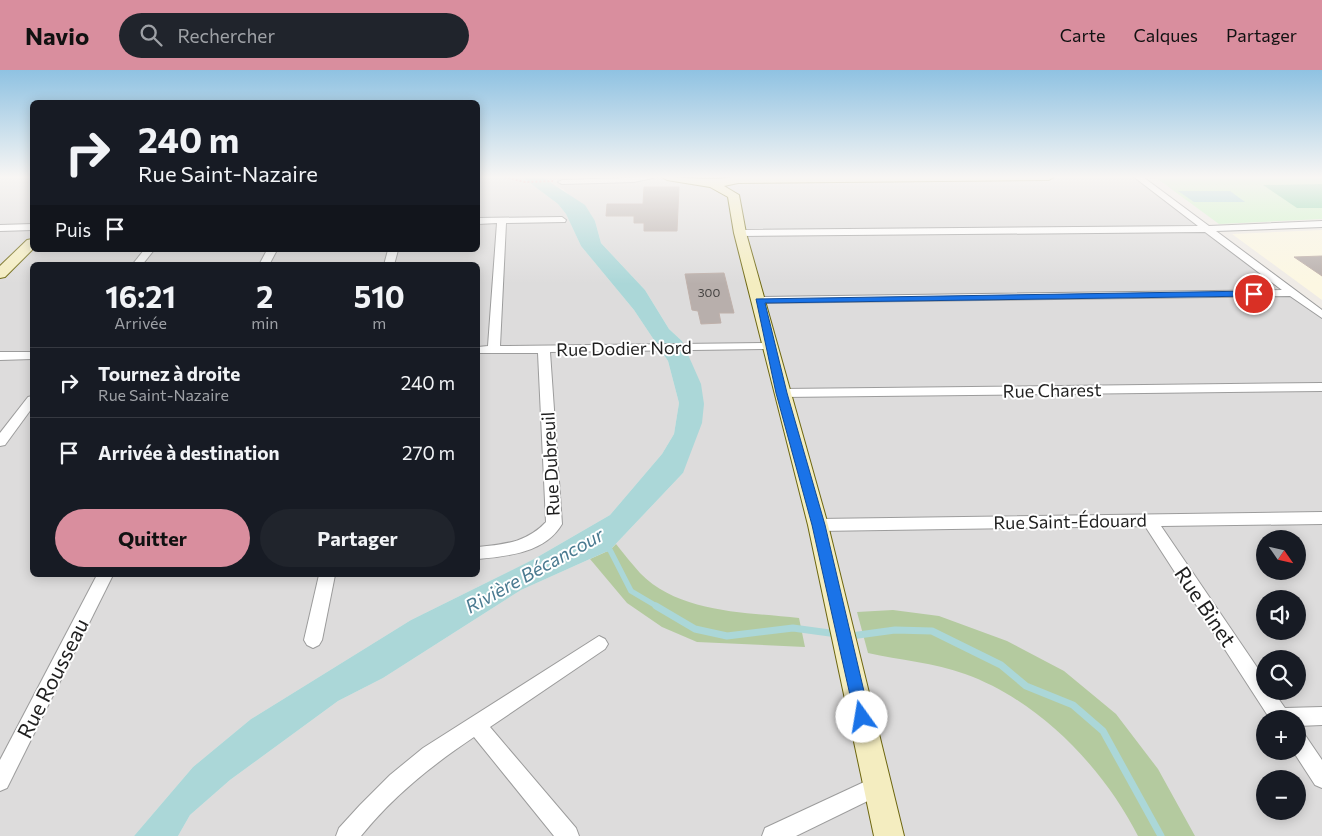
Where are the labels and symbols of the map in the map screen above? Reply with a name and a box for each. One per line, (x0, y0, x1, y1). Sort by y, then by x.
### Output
pin (1233, 273, 1275, 315)
house number: 300 (698, 285, 720, 299)
street label: Rue Dodier Nord (556, 336, 692, 360)
street label: Rue Charest (1002, 378, 1102, 402)
street label: Rue Dubreuil (536, 411, 564, 517)
street label: Rue Saint-Édouard (993, 509, 1147, 533)
water label: Rivière Bécancour (461, 522, 608, 618)
north arrow (1256, 530, 1306, 580)
street label: Rue Binet (1170, 561, 1242, 651)
street label: Rue Rousseau (11, 614, 93, 742)
position arrow (835, 690, 887, 742)

